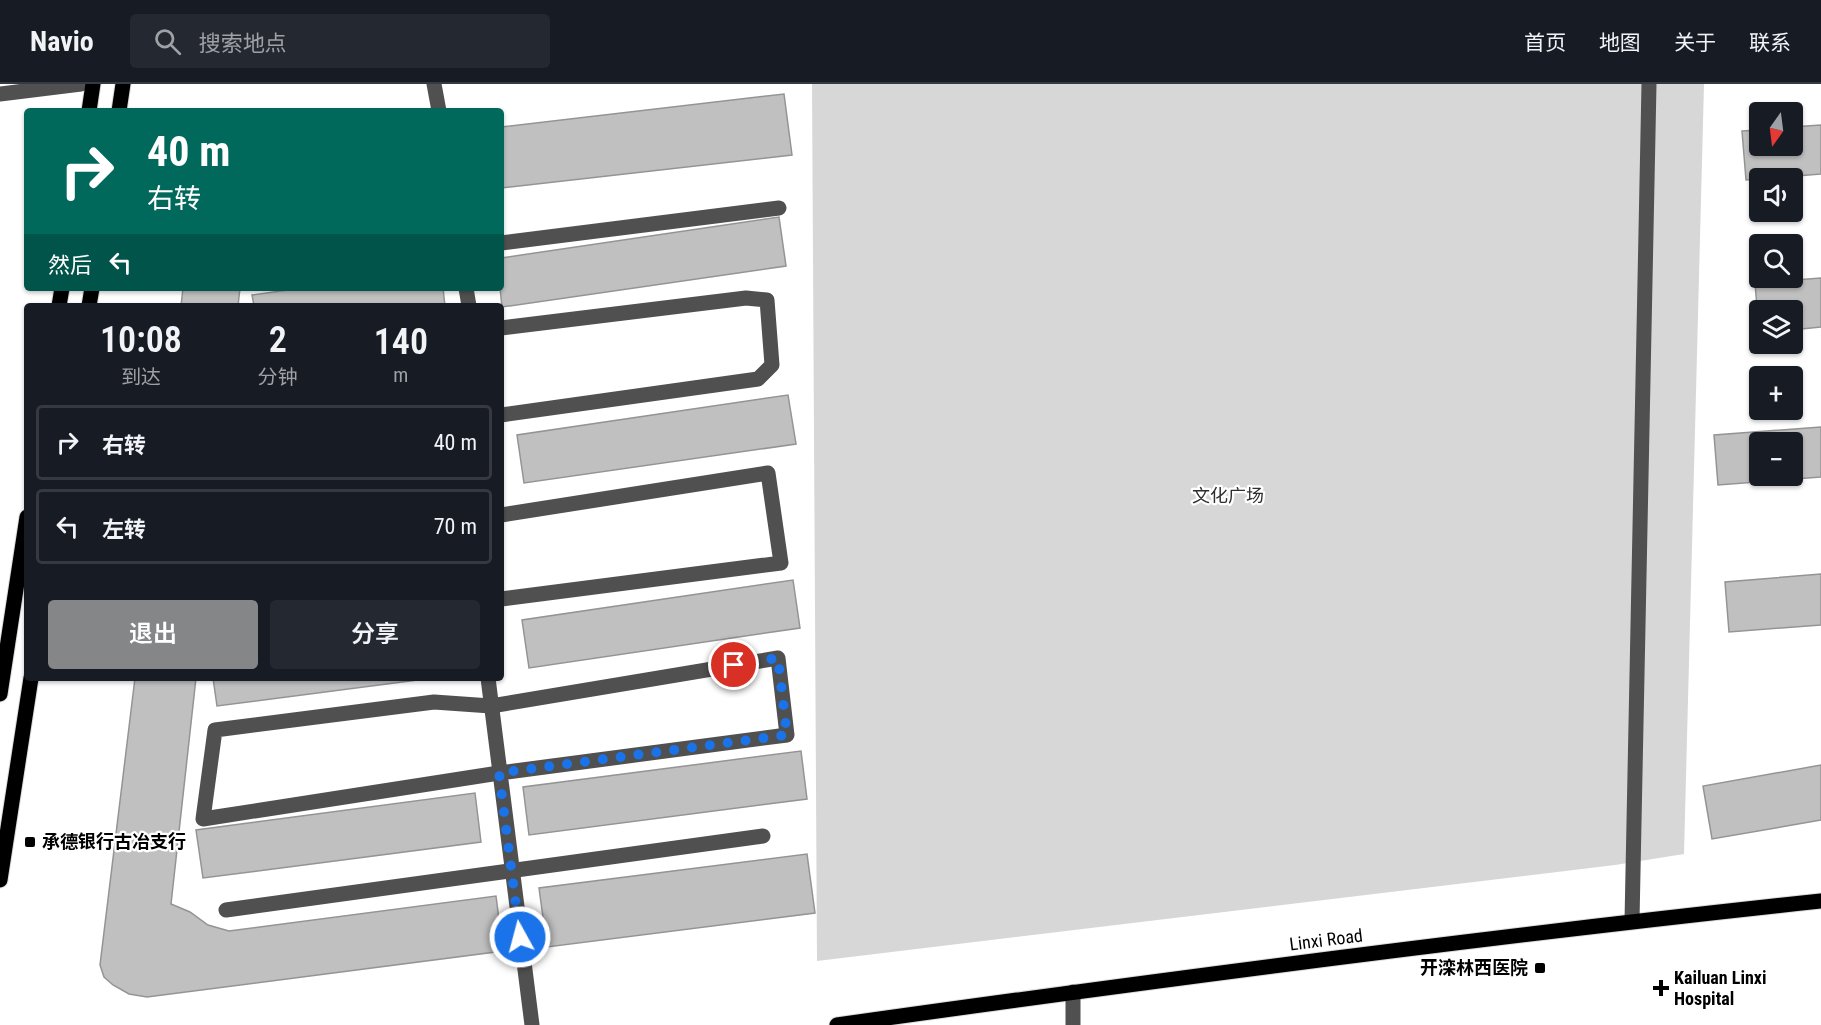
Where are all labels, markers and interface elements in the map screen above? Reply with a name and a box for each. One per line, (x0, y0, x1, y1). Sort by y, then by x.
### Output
search box (130, 14, 550, 68)
text: Navio (30, 25, 94, 58)
icon: search (151, 25, 184, 58)
text: 搜索地点 (199, 31, 287, 56)
text: 首页 (1524, 31, 1566, 55)
text: 地图 (1599, 31, 1641, 55)
text: 关于 (1674, 31, 1716, 55)
text: 联系 (1749, 31, 1791, 55)
north arrow (1749, 102, 1803, 156)
map controls (1749, 102, 1803, 486)
text: 40 m (147, 127, 230, 176)
icon: right (48, 132, 126, 210)
button: sound (1749, 168, 1803, 222)
text: 右转 (147, 183, 201, 215)
button: search (1749, 234, 1803, 288)
icon: left (104, 246, 137, 279)
text: 然后 (48, 253, 92, 278)
button: layers (1749, 300, 1803, 354)
text: 10:08 (100, 319, 182, 361)
text: 2 (269, 319, 287, 361)
text: 140 (374, 321, 428, 363)
text: m (393, 363, 408, 387)
text: 到达 (121, 365, 161, 389)
text: 分钟 (258, 365, 298, 389)
button: + (1749, 366, 1803, 420)
icon: right (51, 426, 84, 459)
text: 40 m (434, 430, 477, 455)
button: − (1749, 432, 1803, 486)
text: 右转 (102, 433, 146, 458)
park label: 文化广场 (1192, 485, 1264, 506)
icon: left (51, 510, 84, 543)
text: 70 m (434, 514, 477, 539)
text: 左转 (102, 517, 146, 542)
button: 退出 (48, 600, 258, 669)
button: 分享 (270, 600, 480, 669)
pin (708, 639, 759, 690)
icon: arrive (717, 648, 750, 681)
place label: 承德银行古冶支行 (42, 831, 186, 852)
marker: 承德银行古冶支行 (23, 835, 37, 849)
position arrow (488, 905, 552, 969)
street label: Linxi Road (1288, 925, 1364, 954)
place label: 开滦林西医院 (1420, 957, 1528, 978)
marker: 开滦林西医院 (1533, 961, 1547, 975)
place label: Kailuan Linxi Hospital (1674, 967, 1767, 1009)
marker: Kailuan Linxi Hospital (1652, 979, 1670, 997)

